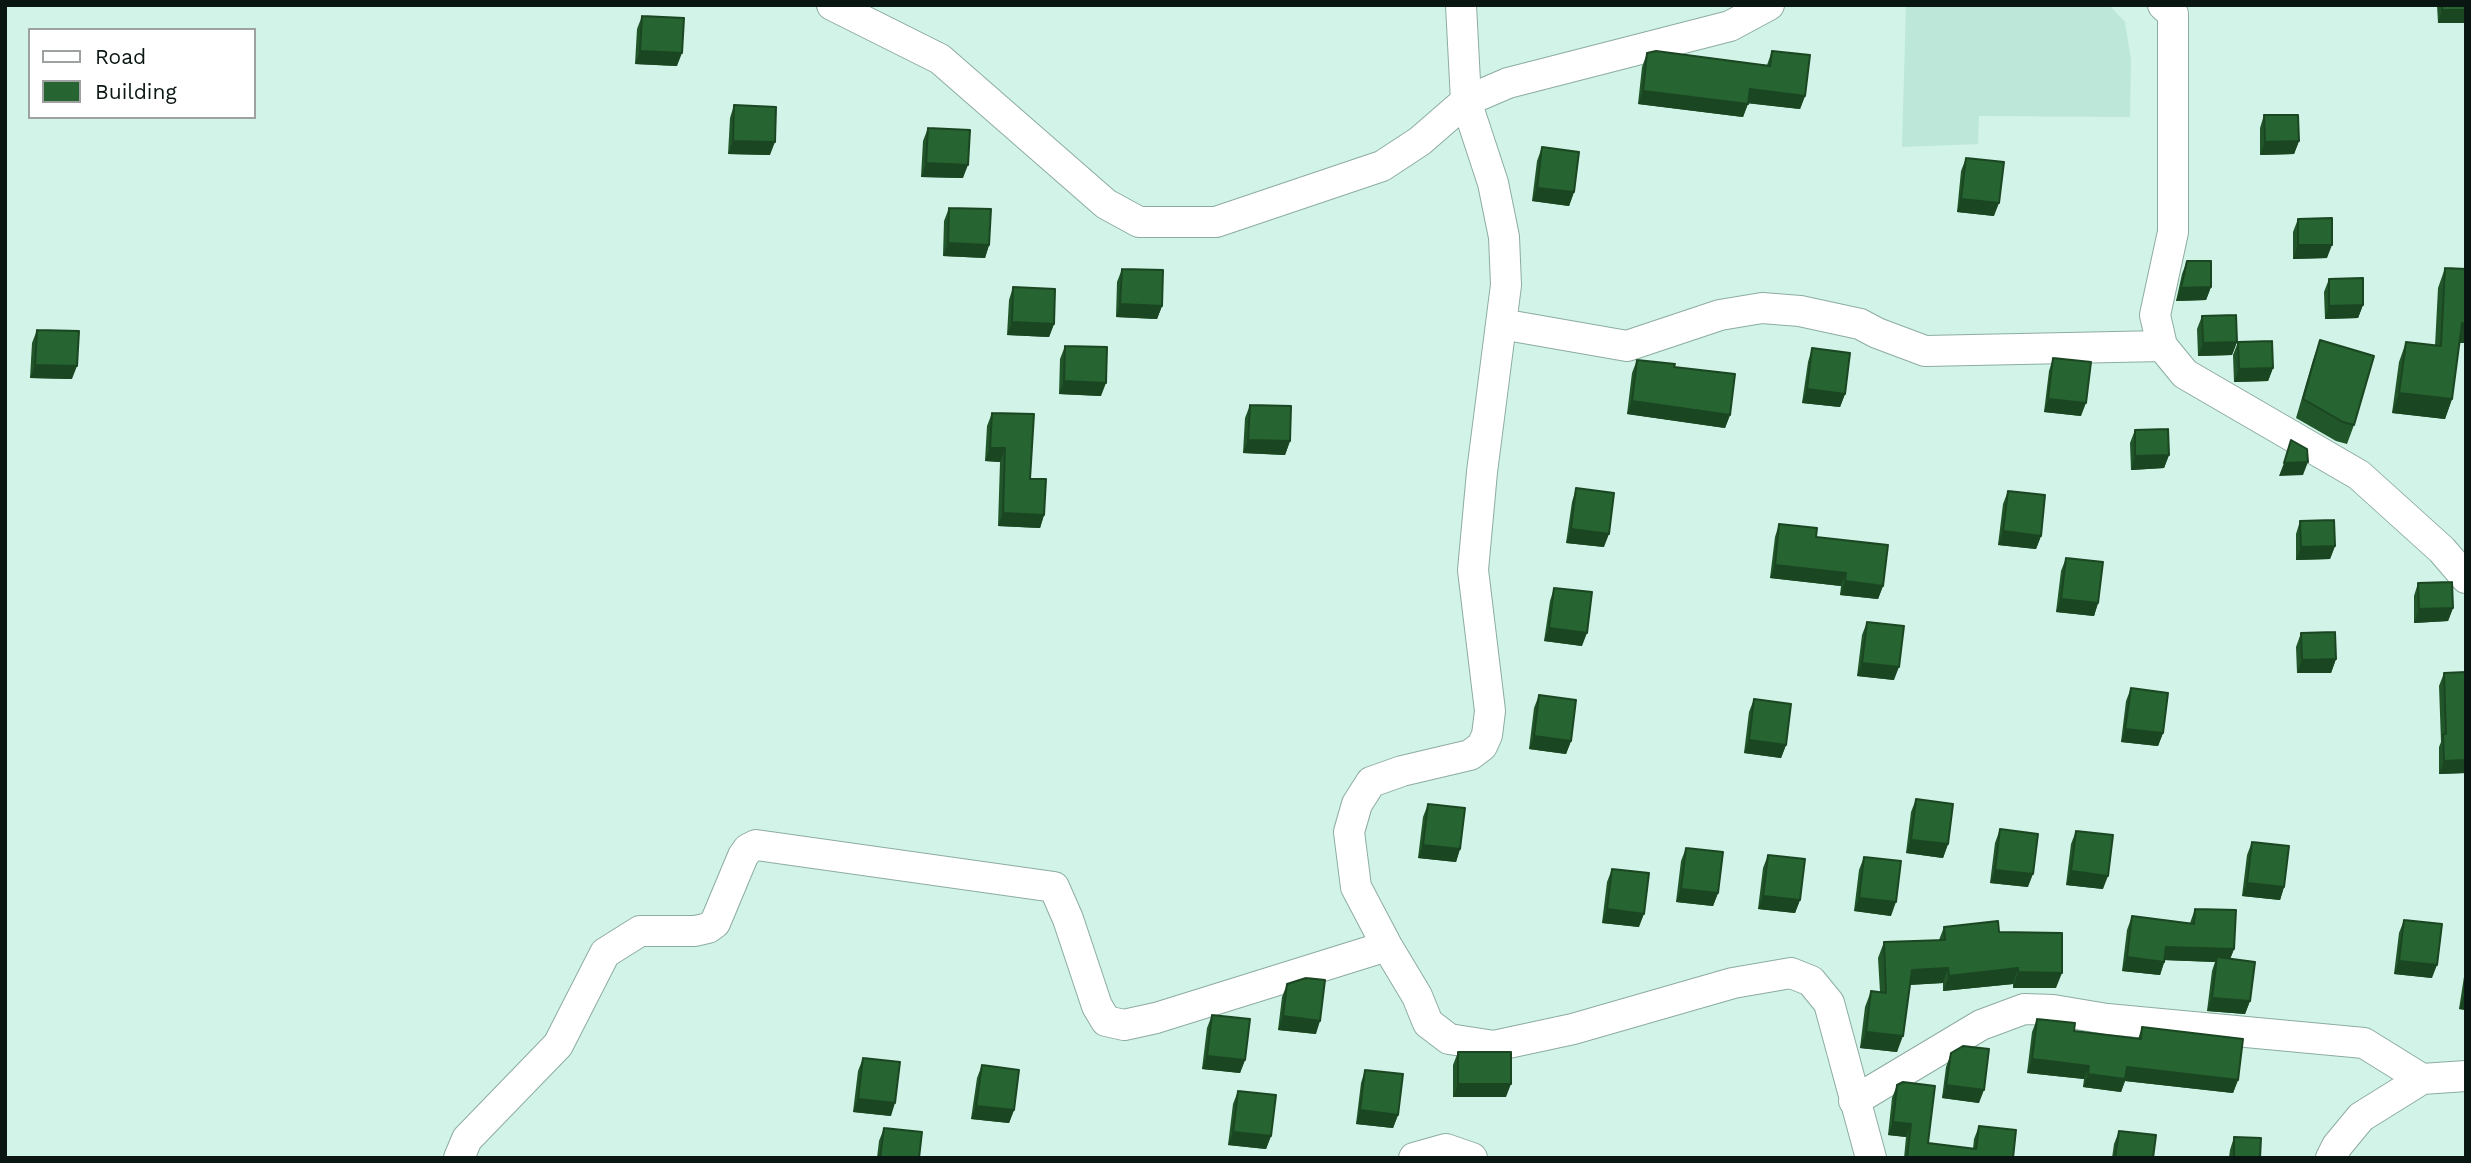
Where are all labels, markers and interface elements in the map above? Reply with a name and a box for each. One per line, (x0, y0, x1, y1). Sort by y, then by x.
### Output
legend (28, 28, 256, 119)
text: Road (95, 44, 146, 69)
text: Building (95, 79, 177, 104)

